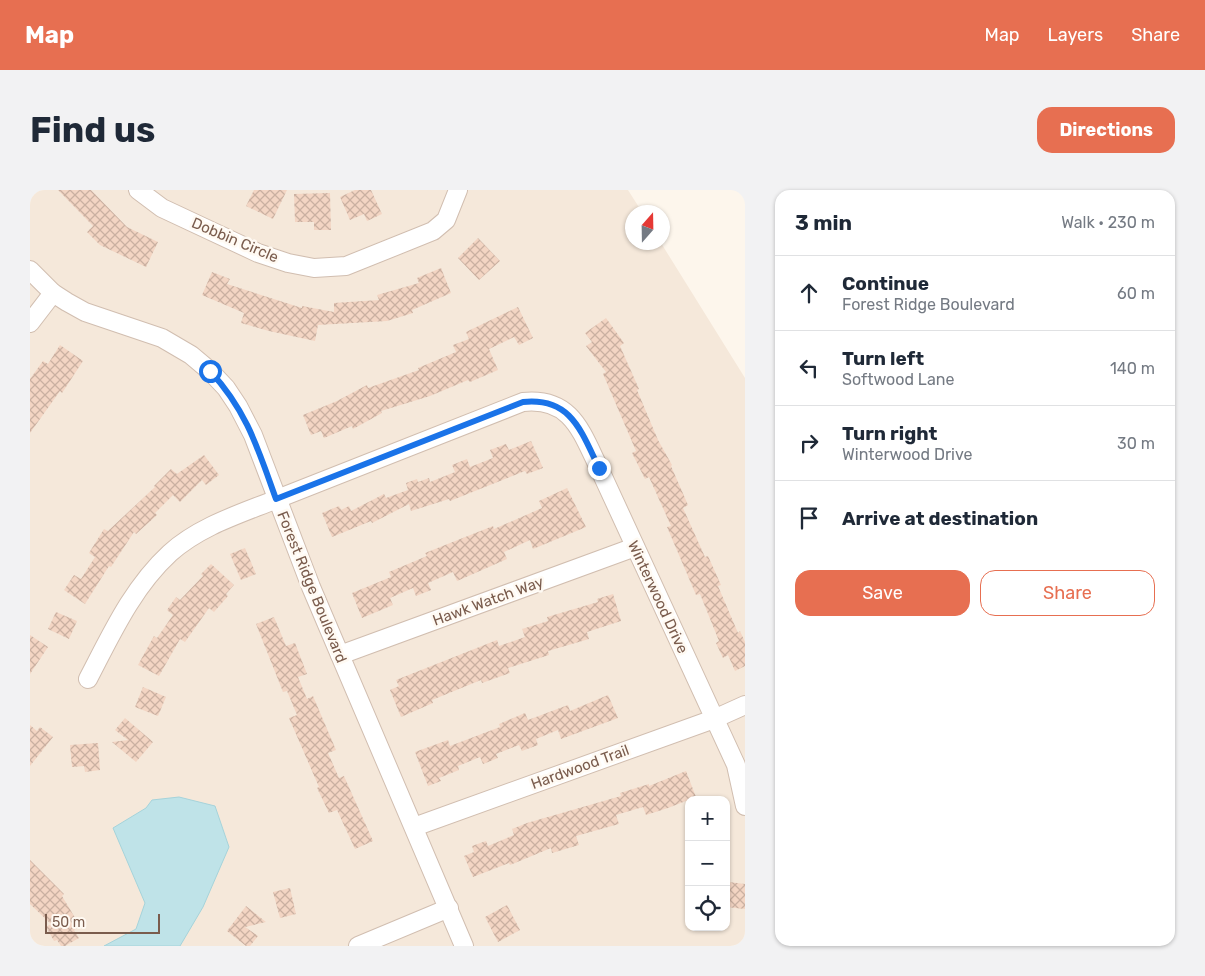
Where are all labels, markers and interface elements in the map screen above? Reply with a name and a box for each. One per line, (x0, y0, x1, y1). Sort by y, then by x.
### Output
text: Map (25, 21, 74, 49)
text: Map (985, 24, 1020, 46)
text: Layers (1048, 24, 1103, 46)
text: Share (1131, 24, 1180, 46)
button: Directions (1037, 107, 1175, 153)
text: Find us (30, 109, 155, 151)
north arrow (625, 205, 670, 250)
text: 3 min (795, 210, 852, 235)
text: Walk · 230 m (1061, 213, 1155, 232)
street label: Dobbin Circle (189, 214, 281, 266)
text: Continue (842, 272, 929, 295)
icon: ahead (795, 279, 823, 307)
text: 60 m (1117, 284, 1155, 303)
text: Forest Ridge Boulevard (842, 295, 1015, 314)
text: Turn left (842, 347, 924, 370)
icon: left (795, 354, 823, 382)
text: 140 m (1110, 359, 1155, 378)
route start (199, 360, 222, 383)
text: Softwood Lane (842, 370, 954, 389)
text: Turn right (842, 422, 937, 445)
icon: right (795, 429, 823, 457)
text: 30 m (1117, 434, 1155, 453)
text: Winterwood Drive (842, 445, 973, 464)
route end (588, 457, 611, 480)
icon: arrive (795, 504, 823, 532)
text: Arrive at destination (842, 507, 1038, 530)
street label: Forest Ridge Boulevard (273, 509, 351, 665)
street label: Winterwood Drive (624, 538, 692, 656)
button: Save (795, 570, 970, 616)
button: Share (980, 570, 1155, 616)
street label: Hawk Watch Way (430, 573, 546, 629)
street label: Hardwood Trail (528, 741, 632, 793)
map controls (685, 796, 730, 931)
button: + (685, 796, 730, 841)
button: − (685, 841, 730, 886)
button: locate (685, 886, 730, 931)
scale bar (45, 911, 160, 934)
text: 50 m (52, 914, 85, 931)

